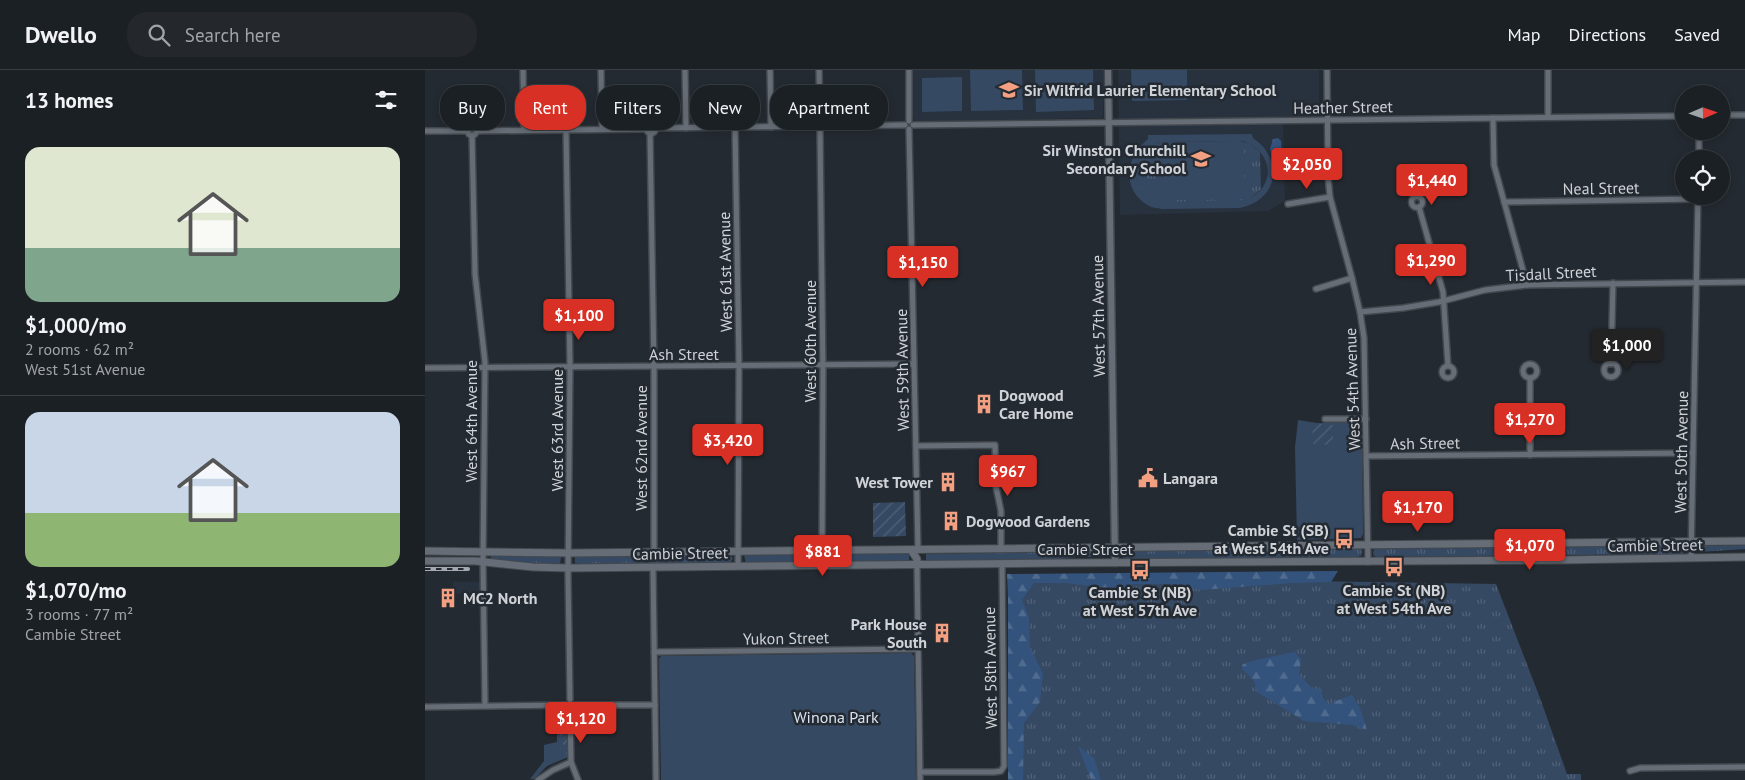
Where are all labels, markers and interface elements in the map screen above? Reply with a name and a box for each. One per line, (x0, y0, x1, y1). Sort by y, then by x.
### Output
search box (127, 12, 477, 57)
text: Dwello (25, 19, 97, 50)
icon: search (145, 21, 173, 49)
text: Search here (185, 23, 281, 47)
text: Map (1508, 23, 1540, 46)
text: Directions (1568, 23, 1646, 46)
text: Saved (1674, 23, 1720, 46)
school or university icon: Sir Wilfrid Laurier Elementary School (998, 79, 1020, 101)
place label: Sir Wilfrid Laurier Elementary School (1024, 80, 1277, 100)
chip: Buy (440, 85, 505, 130)
chip: Rent (515, 85, 586, 130)
chip: Filters (596, 85, 680, 130)
chip: New (690, 85, 760, 130)
chip: Apartment (770, 85, 888, 130)
north arrow (1675, 85, 1730, 140)
map controls (1675, 85, 1730, 205)
icon: filters (372, 86, 400, 114)
text: 13 homes (25, 87, 113, 114)
street label: Heather Street (1293, 96, 1394, 118)
place label: Sir Winston Churchill Secondary School (1042, 140, 1186, 178)
school or university icon: Sir Winston Churchill Secondary School (1190, 148, 1212, 170)
pin: $2,050 (1266, 148, 1348, 190)
button: locate (1675, 150, 1730, 205)
text: $2,050 (1282, 154, 1332, 174)
pin: $1,440 (1391, 164, 1473, 206)
text: $1,440 (1407, 170, 1457, 190)
street label: Neal Street (1563, 177, 1640, 199)
icon: home (168, 179, 258, 269)
street label: West 61st Avenue (714, 212, 736, 332)
pin: $1,290 (1390, 244, 1472, 286)
pin: $1,150 (882, 246, 964, 288)
text: $1,290 (1406, 250, 1456, 270)
text: $1,150 (898, 252, 948, 272)
street label: West 57th Avenue (1087, 255, 1109, 377)
street label: Tisdall Street (1505, 261, 1597, 285)
street label: West 60th Avenue (800, 280, 820, 402)
pin: $1,100 (538, 298, 620, 341)
text: $1,100 (554, 305, 604, 325)
street label: West 59th Avenue (891, 309, 913, 431)
text: $1,000/mo (25, 312, 127, 339)
street label: West 54th Avenue (1340, 327, 1364, 451)
pin: $1,000 (1586, 328, 1668, 371)
text: $1,000 (1602, 335, 1652, 355)
text: 2 rooms · 62 m² (25, 339, 134, 359)
street label: Ash Street (649, 344, 720, 364)
text: West 51st Avenue (25, 359, 145, 379)
street label: West 64th Avenue (461, 360, 481, 482)
street label: West 63rd Avenue (547, 369, 567, 491)
street label: West 62nd Avenue (631, 385, 651, 511)
place label: Dogwood Care Home (999, 385, 1074, 423)
street label: West 50th Avenue (1670, 391, 1692, 513)
building icon: Dogwood Care Home (973, 393, 995, 415)
pin: $1,270 (1489, 402, 1571, 445)
text: $1,270 (1505, 409, 1555, 429)
pin: $3,420 (687, 424, 769, 466)
text: $3,420 (703, 430, 753, 450)
street label: Ash Street (1390, 432, 1461, 454)
icon: home (168, 445, 258, 535)
pin: $967 (978, 454, 1038, 497)
text: $967 (990, 461, 1026, 481)
public building icon: Langara (1137, 467, 1159, 489)
place label: Langara (1163, 468, 1218, 488)
building icon: West Tower (937, 471, 959, 493)
place label: West Tower (855, 472, 933, 492)
pin: $1,170 (1377, 490, 1459, 533)
text: $1,170 (1393, 497, 1443, 517)
building icon: Dogwood Gardens (940, 510, 962, 532)
place label: Dogwood Gardens (966, 511, 1090, 531)
place label: Cambie St (SB) at West 54th Ave (1214, 520, 1329, 558)
bus stop icon: Cambie St (SB) at West 54th Ave (1333, 528, 1355, 550)
pin: $1,070 (1489, 528, 1571, 571)
pin: $881 (793, 534, 853, 577)
street label: Cambie Street (1607, 534, 1704, 556)
text: $1,070 (1505, 535, 1555, 555)
street label: Cambie Street (1037, 539, 1134, 559)
text: $881 (805, 541, 841, 561)
street label: Cambie Street (632, 542, 729, 564)
bus stop icon: Cambie St (NB) at West 54th Ave (1383, 556, 1405, 578)
bus stop icon: Cambie St (NB) at West 57th Ave (1129, 559, 1151, 581)
text: $1,070/mo (25, 577, 127, 604)
place label: Cambie St (NB) at West 54th Ave (1337, 580, 1451, 618)
place label: Cambie St (NB) at West 57th Ave (1083, 582, 1197, 620)
building icon: MC2 North (437, 587, 459, 609)
place label: MC2 North (463, 588, 537, 608)
text: 3 rooms · 77 m² (25, 604, 133, 624)
street label: West 58th Avenue (979, 607, 1001, 729)
place label: Park House South (851, 614, 927, 652)
building icon: Park House South (931, 622, 953, 644)
text: Cambie Street (25, 624, 121, 644)
street label: Yukon Street (743, 627, 830, 649)
pin: $1,120 (540, 702, 622, 744)
park label: Winona Park (793, 707, 879, 727)
text: $1,120 (556, 708, 606, 728)

